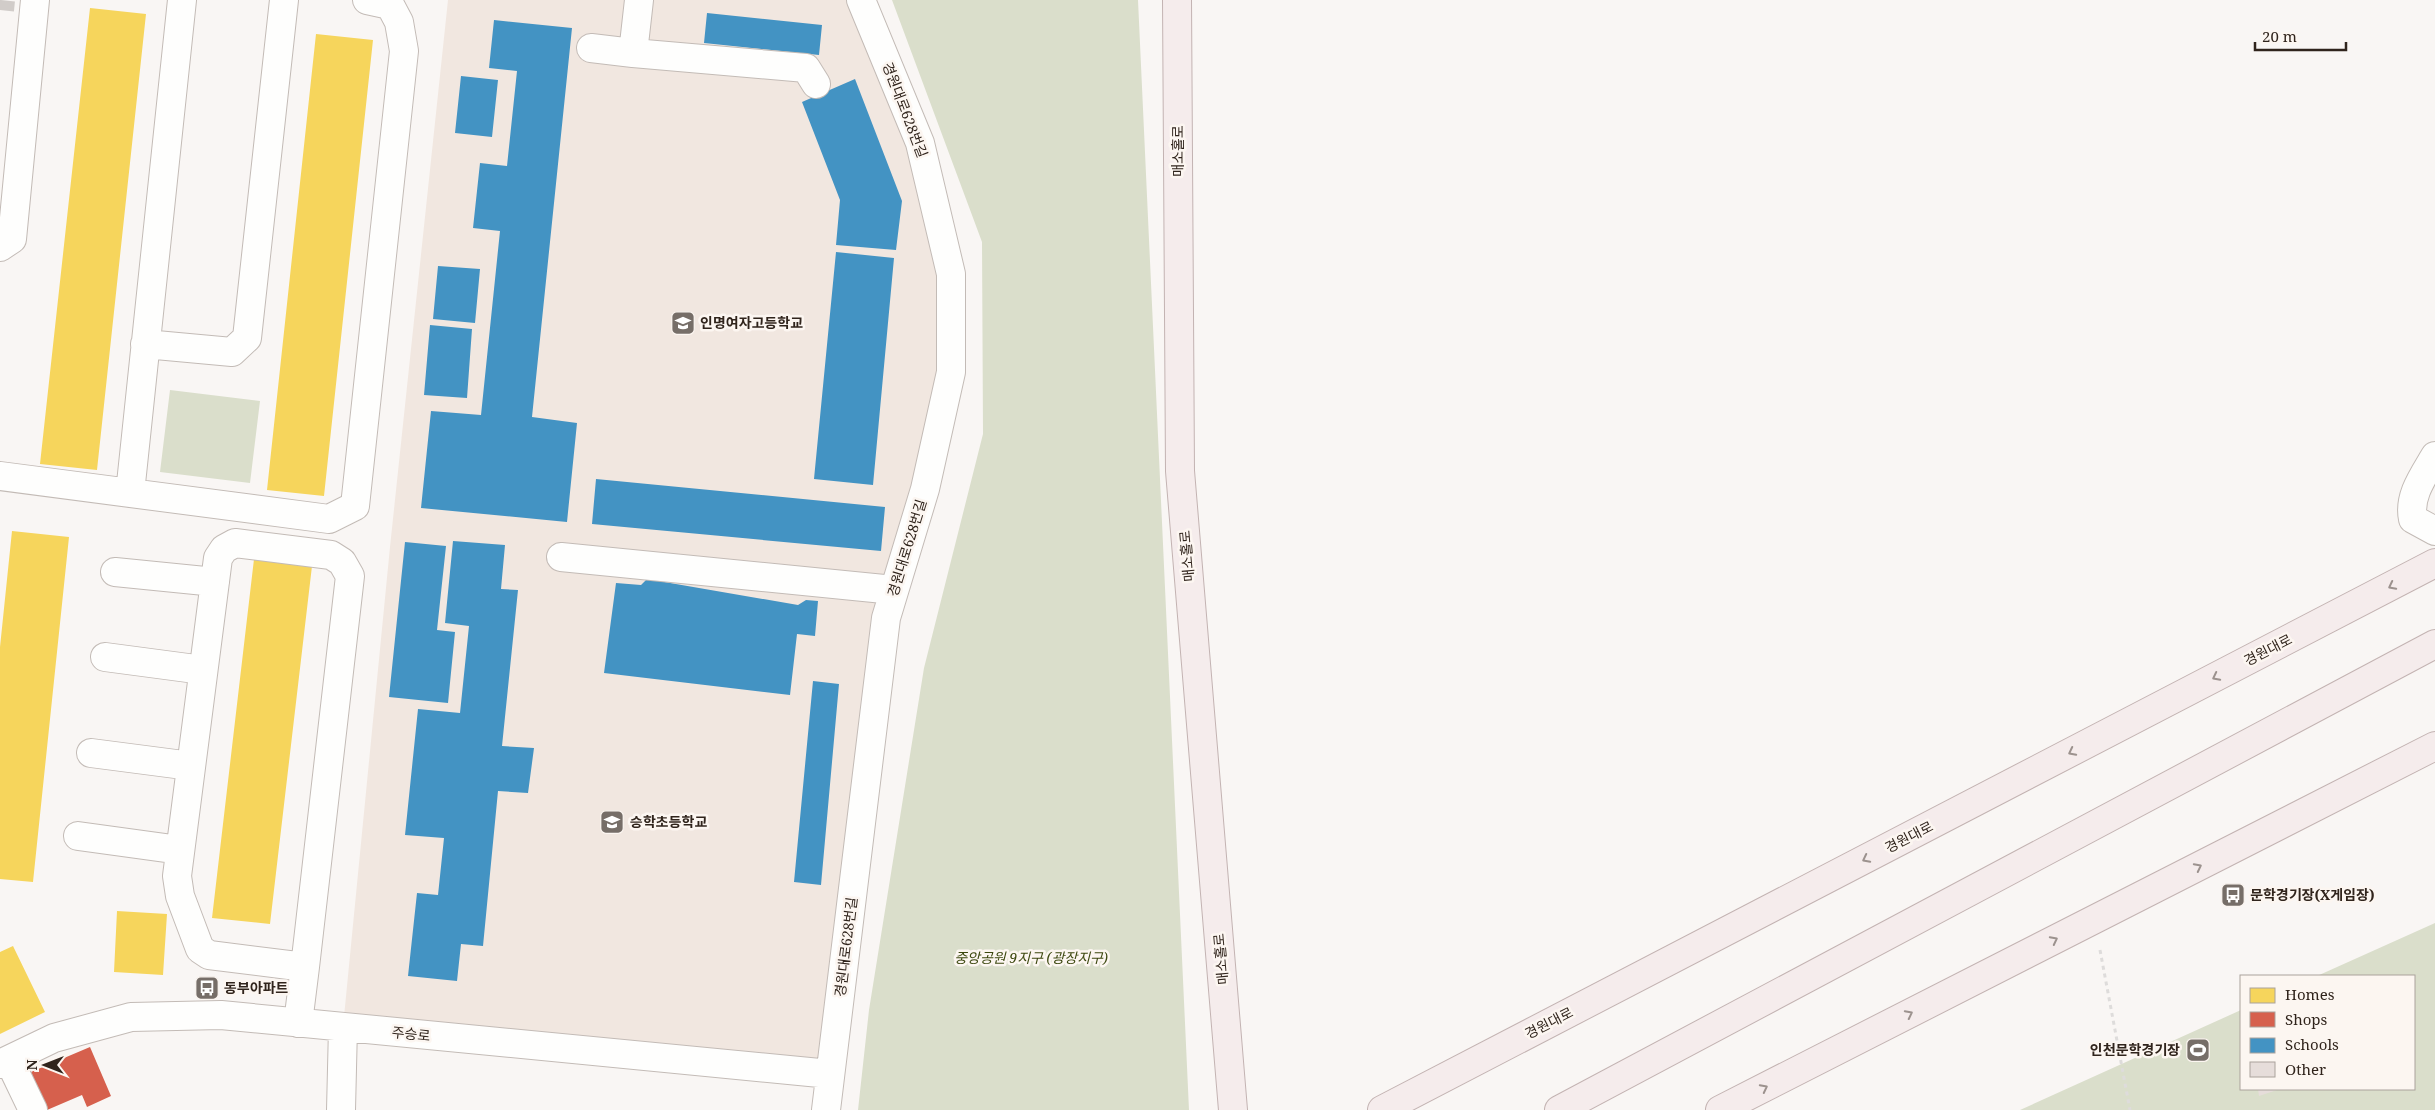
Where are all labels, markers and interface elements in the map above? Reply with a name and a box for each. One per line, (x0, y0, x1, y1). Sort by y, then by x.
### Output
scale bar (2255, 20, 2346, 52)
text: 20 m (2262, 26, 2297, 46)
street label: 경원대로628번길 (879, 59, 932, 160)
street label: 매소홀로 (1168, 125, 1187, 177)
school or university icon: 인명여자고등학교 (670, 310, 696, 336)
place label: 인명여자고등학교 (700, 313, 803, 332)
street label: 경원대로628번길 (883, 497, 930, 599)
street label: 매소홀로 (1175, 529, 1198, 583)
one-way arrow (2388, 580, 2397, 590)
street label: 경원대로 (2241, 629, 2295, 670)
one-way arrow (2213, 671, 2222, 681)
one-way arrow (2068, 746, 2077, 756)
school or university icon: 승학초등학교 (599, 809, 625, 835)
place label: 승학초등학교 (630, 812, 707, 831)
street label: 경원대로 (1882, 816, 1936, 857)
one-way arrow (1862, 853, 1871, 863)
one-way arrow (2193, 863, 2202, 873)
bus stop icon: 문학경기장(X게임장) (2220, 882, 2246, 908)
place label: 문학경기장(X게임장) (2250, 885, 2375, 904)
street label: 경원대로628번길 (830, 896, 861, 998)
street label: 매소홀로 (1209, 932, 1232, 986)
one-way arrow (2048, 936, 2057, 946)
park label: 중앙공원 9지구 (광장지구) (954, 948, 1108, 967)
bus stop icon: 동부아파트 (194, 975, 220, 1001)
legend (2240, 975, 2415, 1090)
place label: 동부아파트 (224, 978, 289, 997)
text: Homes (2285, 984, 2335, 1004)
street label: 경원대로 (1522, 1002, 1576, 1043)
text: Shops (2285, 1009, 2328, 1029)
one-way arrow (1904, 1010, 1913, 1020)
street label: 주승로 (391, 1022, 431, 1045)
text: Schools (2285, 1034, 2339, 1054)
sports icon: 인천문학경기장 (2185, 1037, 2211, 1063)
north arrow (20, 1040, 70, 1090)
place label: 인천문학경기장 (2090, 1040, 2180, 1059)
text: N (22, 1059, 41, 1071)
text: Other (2285, 1059, 2326, 1079)
one-way arrow (1759, 1084, 1768, 1094)

